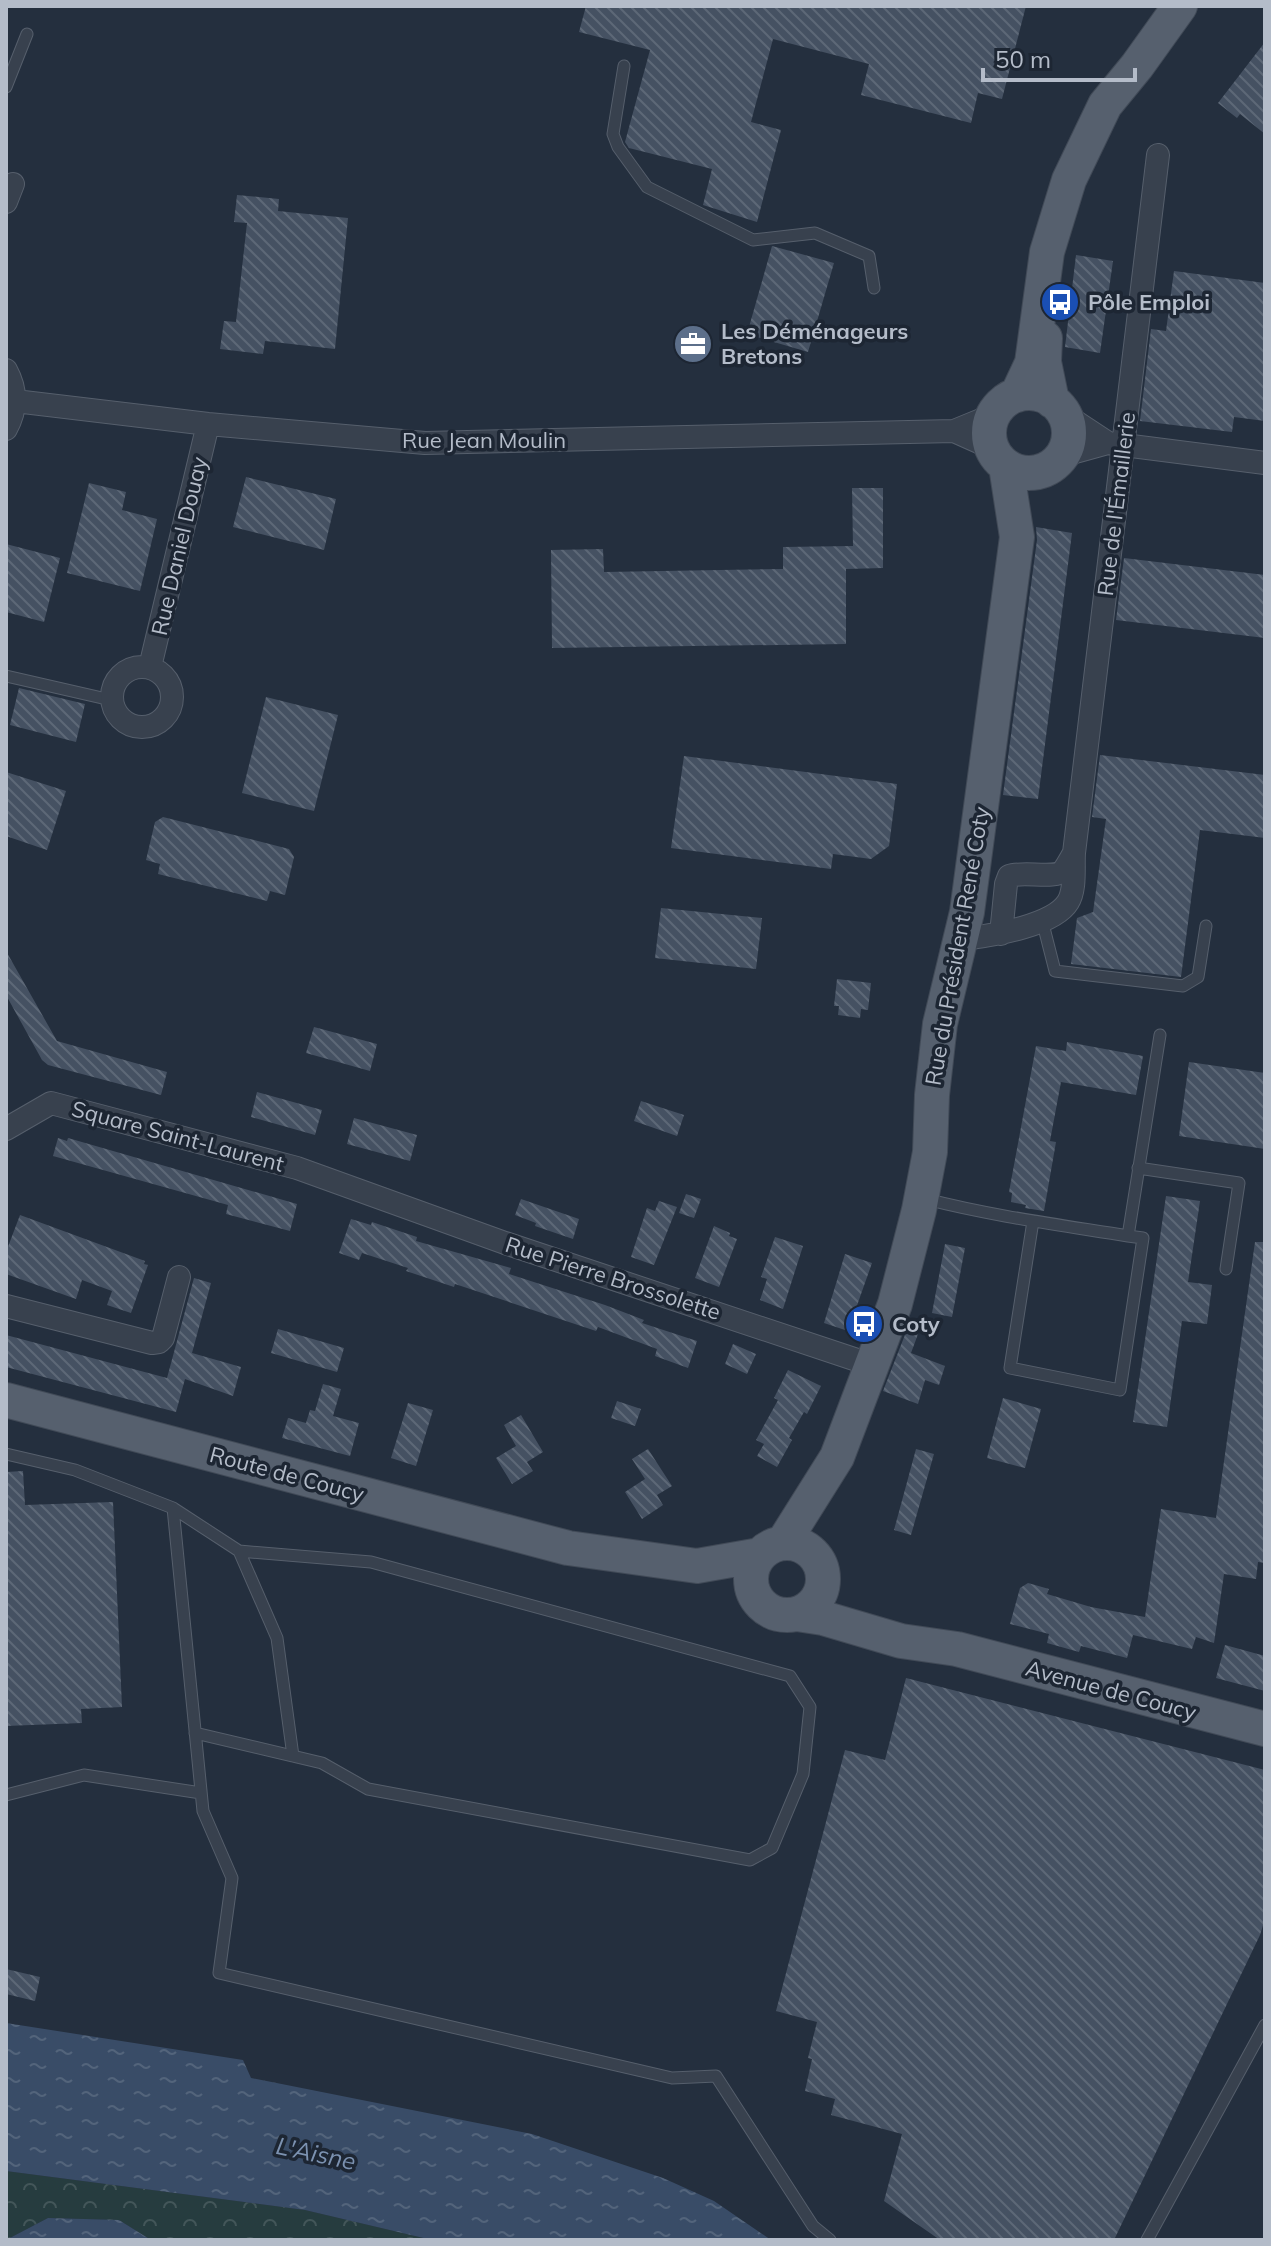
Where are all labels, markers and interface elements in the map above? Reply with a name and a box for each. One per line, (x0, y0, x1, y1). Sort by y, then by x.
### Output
scale bar (983, 32, 1135, 82)
text: 50 m (995, 44, 1051, 74)
bus stop icon: Pôle Emploi (1039, 281, 1081, 323)
place label: Pôle Emploi (1088, 288, 1210, 316)
place label: Les Déménageurs Bretons (721, 317, 908, 370)
office icon: Les Déménageurs Bretons (672, 323, 714, 365)
street label: Rue de l'Émaillerie (1091, 410, 1141, 598)
street label: Rue Jean Moulin (402, 426, 566, 454)
street label: Rue Daniel Douay (145, 453, 213, 638)
street label: Rue du Président René Coty (919, 804, 995, 1088)
street label: Square Saint-Laurent (69, 1094, 287, 1178)
street label: Rue Pierre Brossolette (502, 1230, 724, 1326)
bus stop icon: Coty (843, 1303, 885, 1345)
place label: Coty (892, 1310, 940, 1338)
street label: Route de Coucy (207, 1440, 368, 1508)
street label: Avenue de Coucy (1023, 1654, 1200, 1726)
water label: L'Aisne (273, 2130, 359, 2176)

